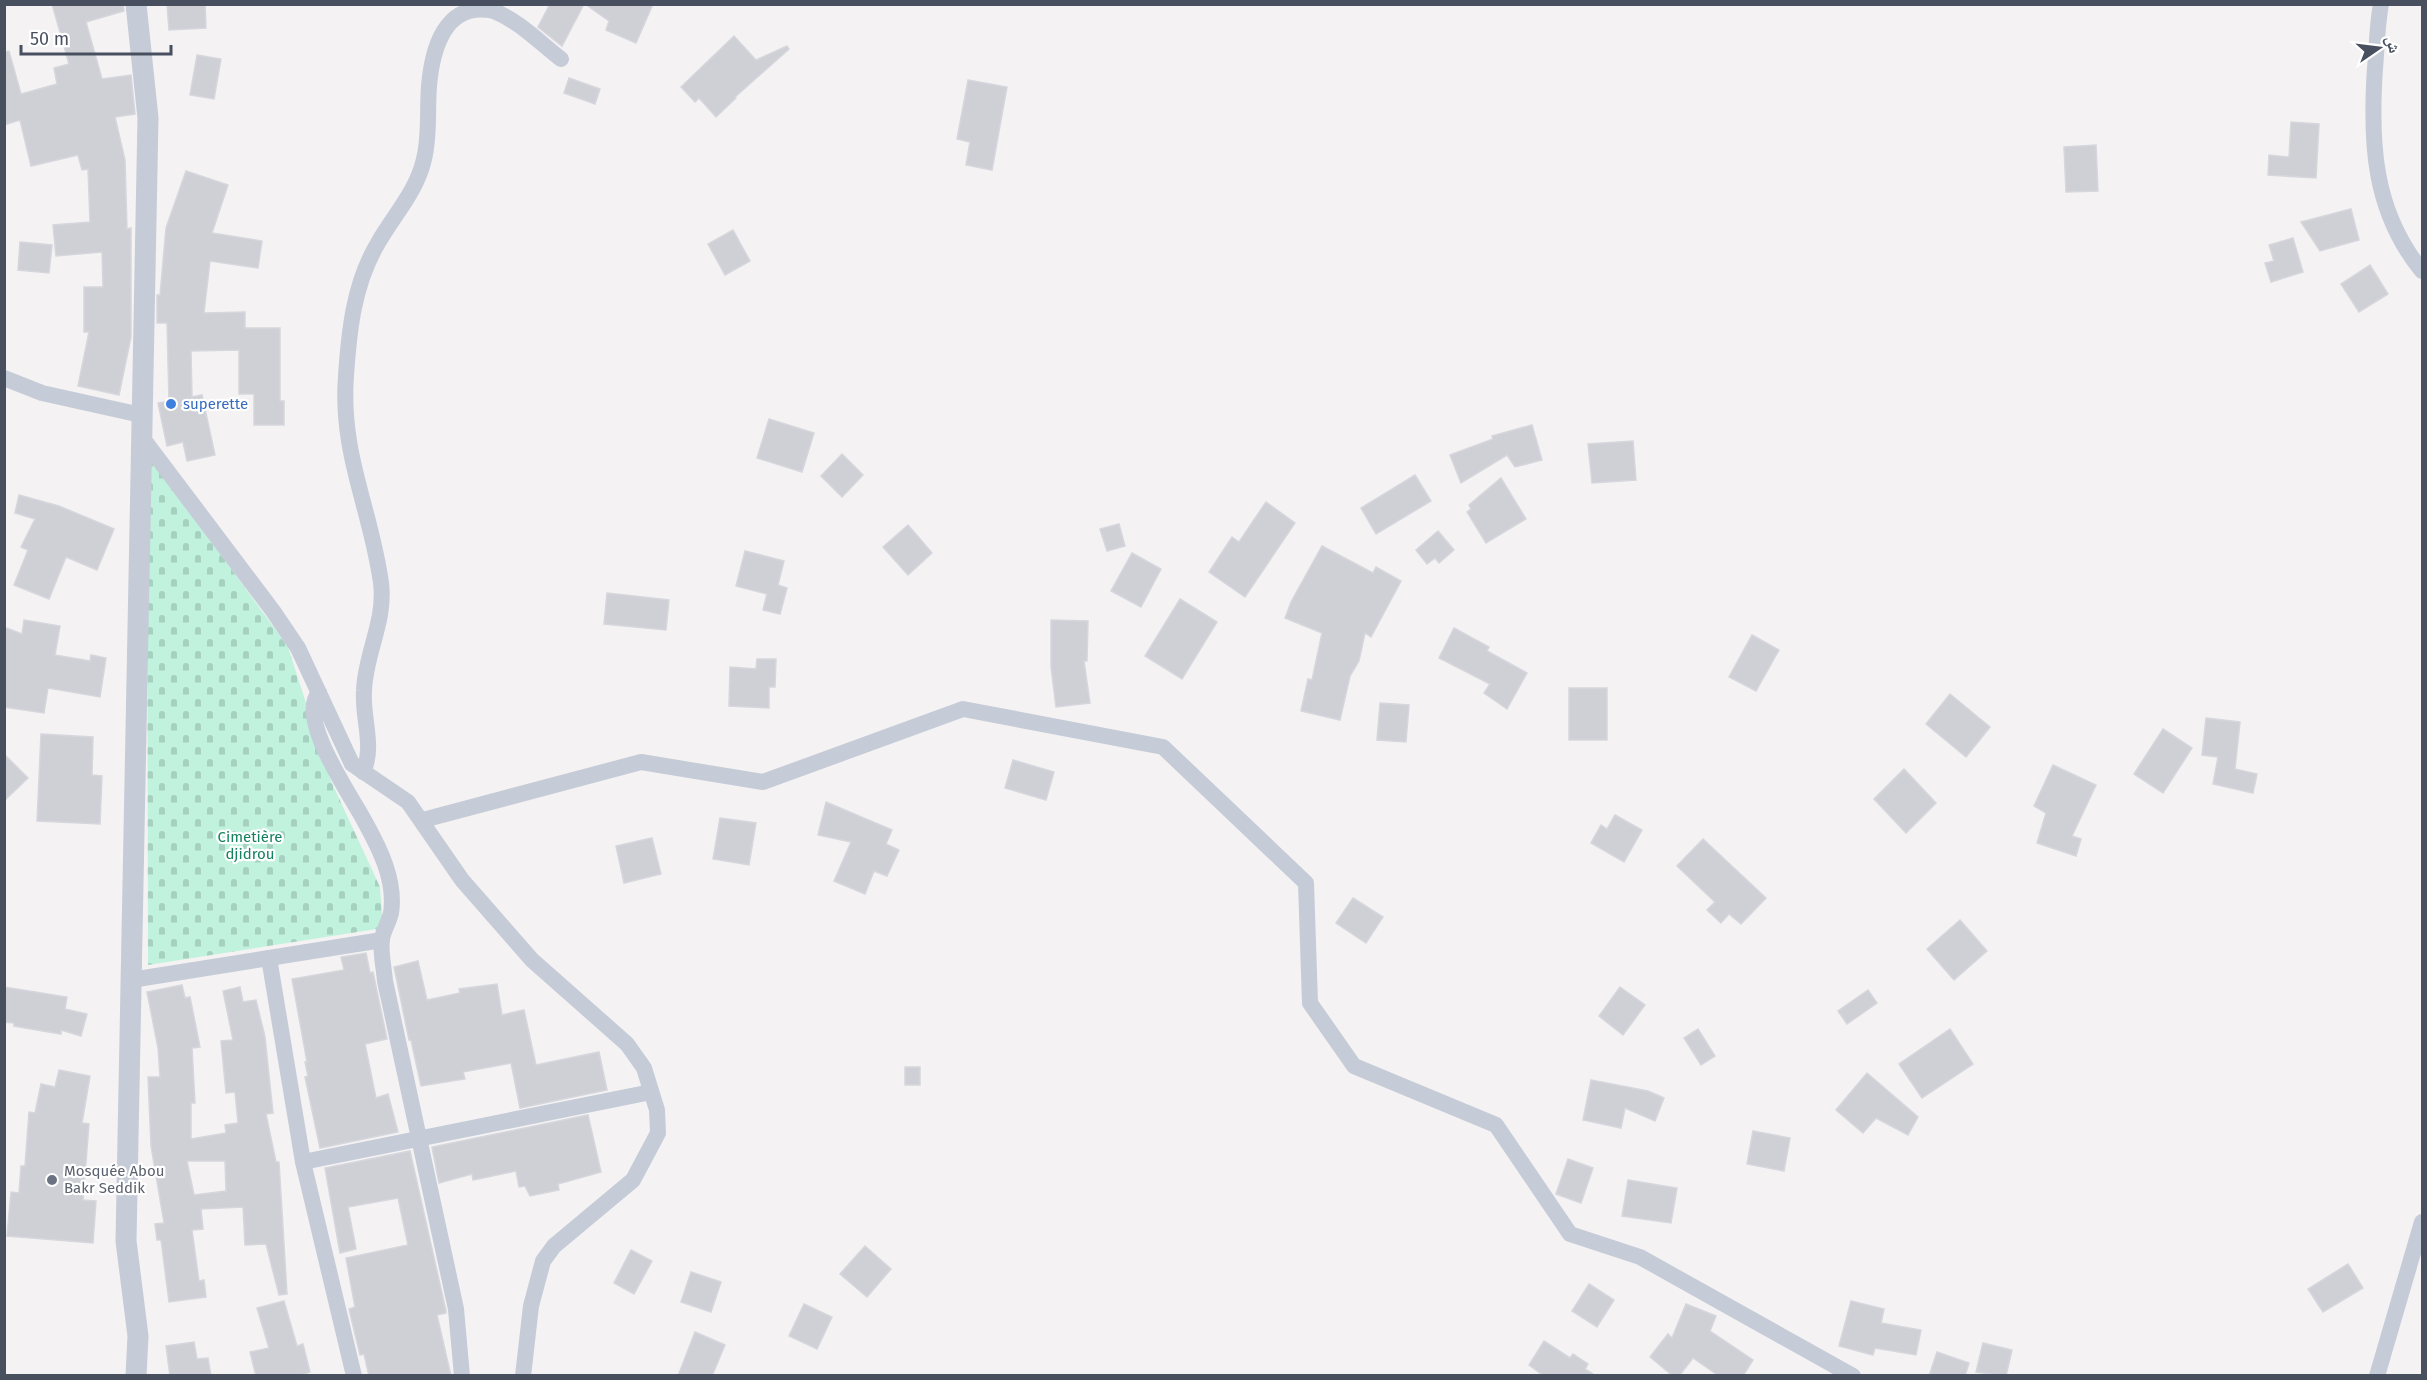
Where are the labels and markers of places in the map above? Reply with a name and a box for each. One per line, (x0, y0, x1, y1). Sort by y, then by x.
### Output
place label: superette (183, 395, 248, 413)
marker: superette (164, 397, 178, 411)
place label: Mosquée Abou Bakr Seddik (64, 1162, 164, 1197)
marker: Mosquée Abou Bakr Seddik (45, 1173, 59, 1187)

